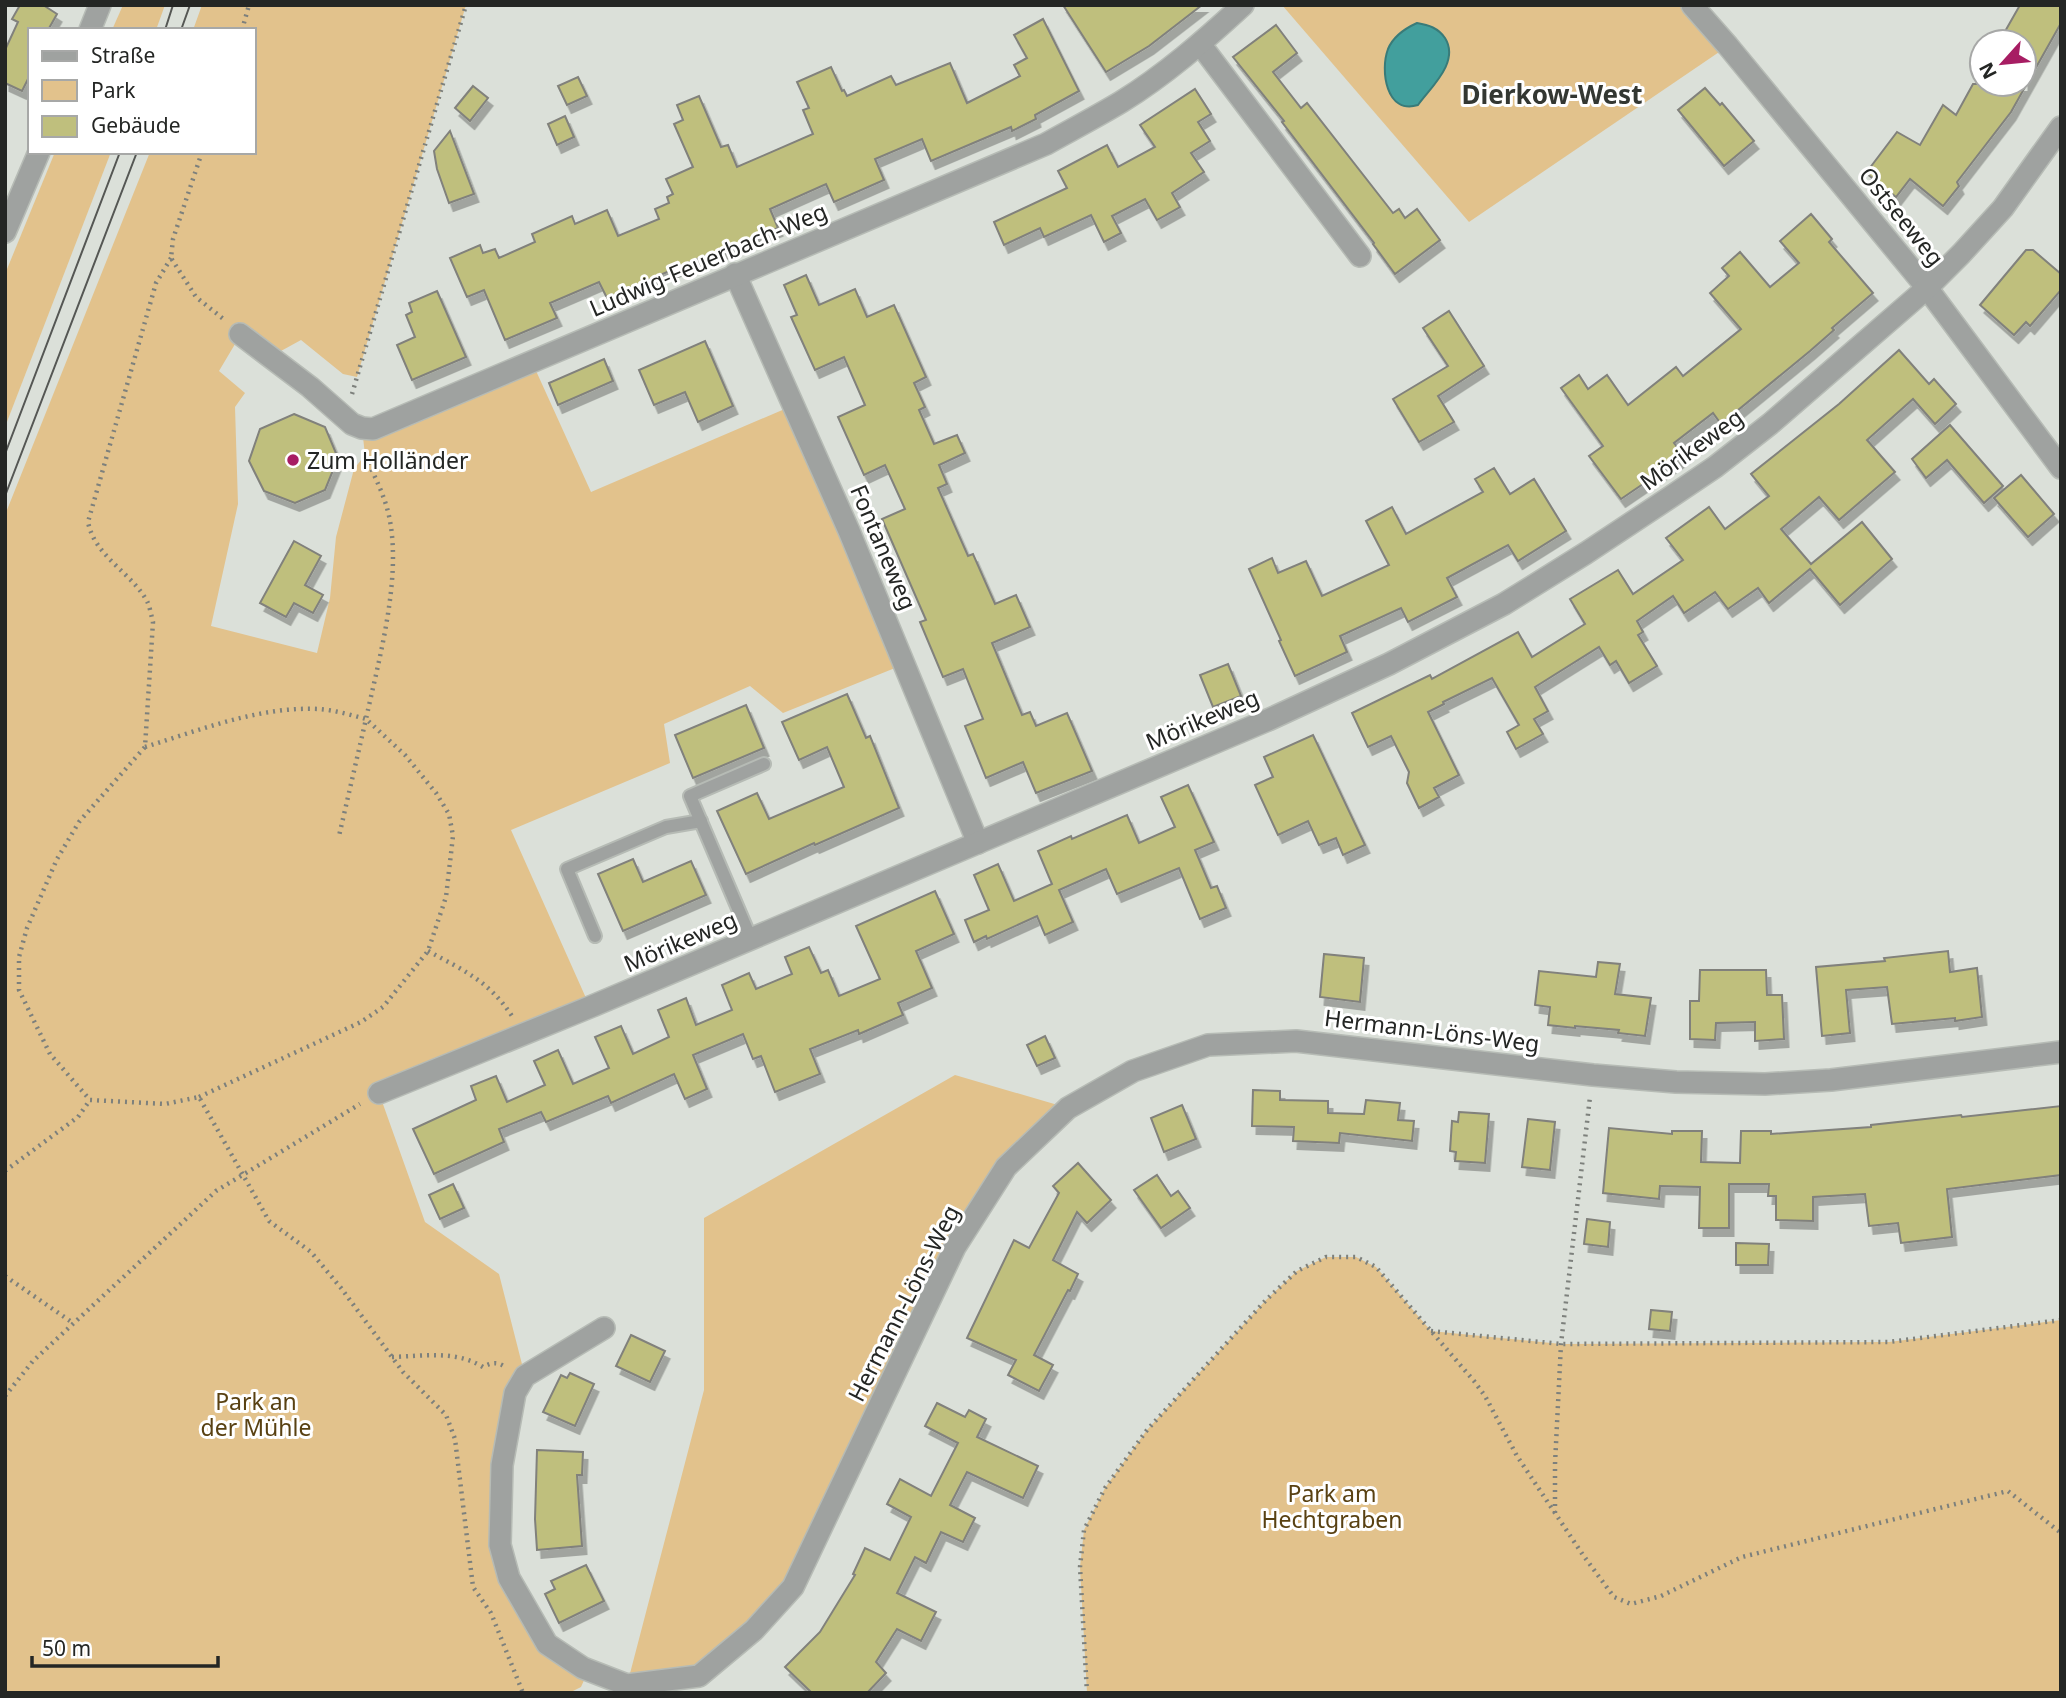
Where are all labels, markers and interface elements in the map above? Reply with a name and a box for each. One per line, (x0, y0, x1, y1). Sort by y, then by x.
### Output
legend (28, 28, 256, 154)
north arrow (1968, 28, 2038, 98)
text: Straße (91, 41, 155, 69)
text: N (1973, 58, 2003, 84)
text: Park (91, 76, 136, 104)
district label: Dierkow-West (1462, 76, 1642, 112)
text: Gebäude (91, 111, 181, 139)
street label: Ostseeweg (1852, 160, 1952, 272)
street label: Ludwig-Feuerbach-Weg (584, 194, 832, 324)
street label: Mörikeweg (1633, 401, 1749, 497)
place label: Zum Holländer (307, 444, 469, 476)
marker: Zum Holländer (285, 452, 301, 468)
street label: Fontaneweg (843, 479, 925, 615)
street label: Mörikeweg (1140, 681, 1264, 757)
street label: Mörikeweg (618, 903, 742, 979)
street label: Hermann-Löns-Weg (1323, 1001, 1541, 1059)
street label: Hermann-Löns-Weg (840, 1199, 966, 1407)
park label: Park an der Mühle (201, 1385, 311, 1443)
park label: Park am Hechtgraben (1262, 1477, 1403, 1535)
scale bar (32, 1624, 217, 1668)
text: 50 m (42, 1634, 91, 1662)

